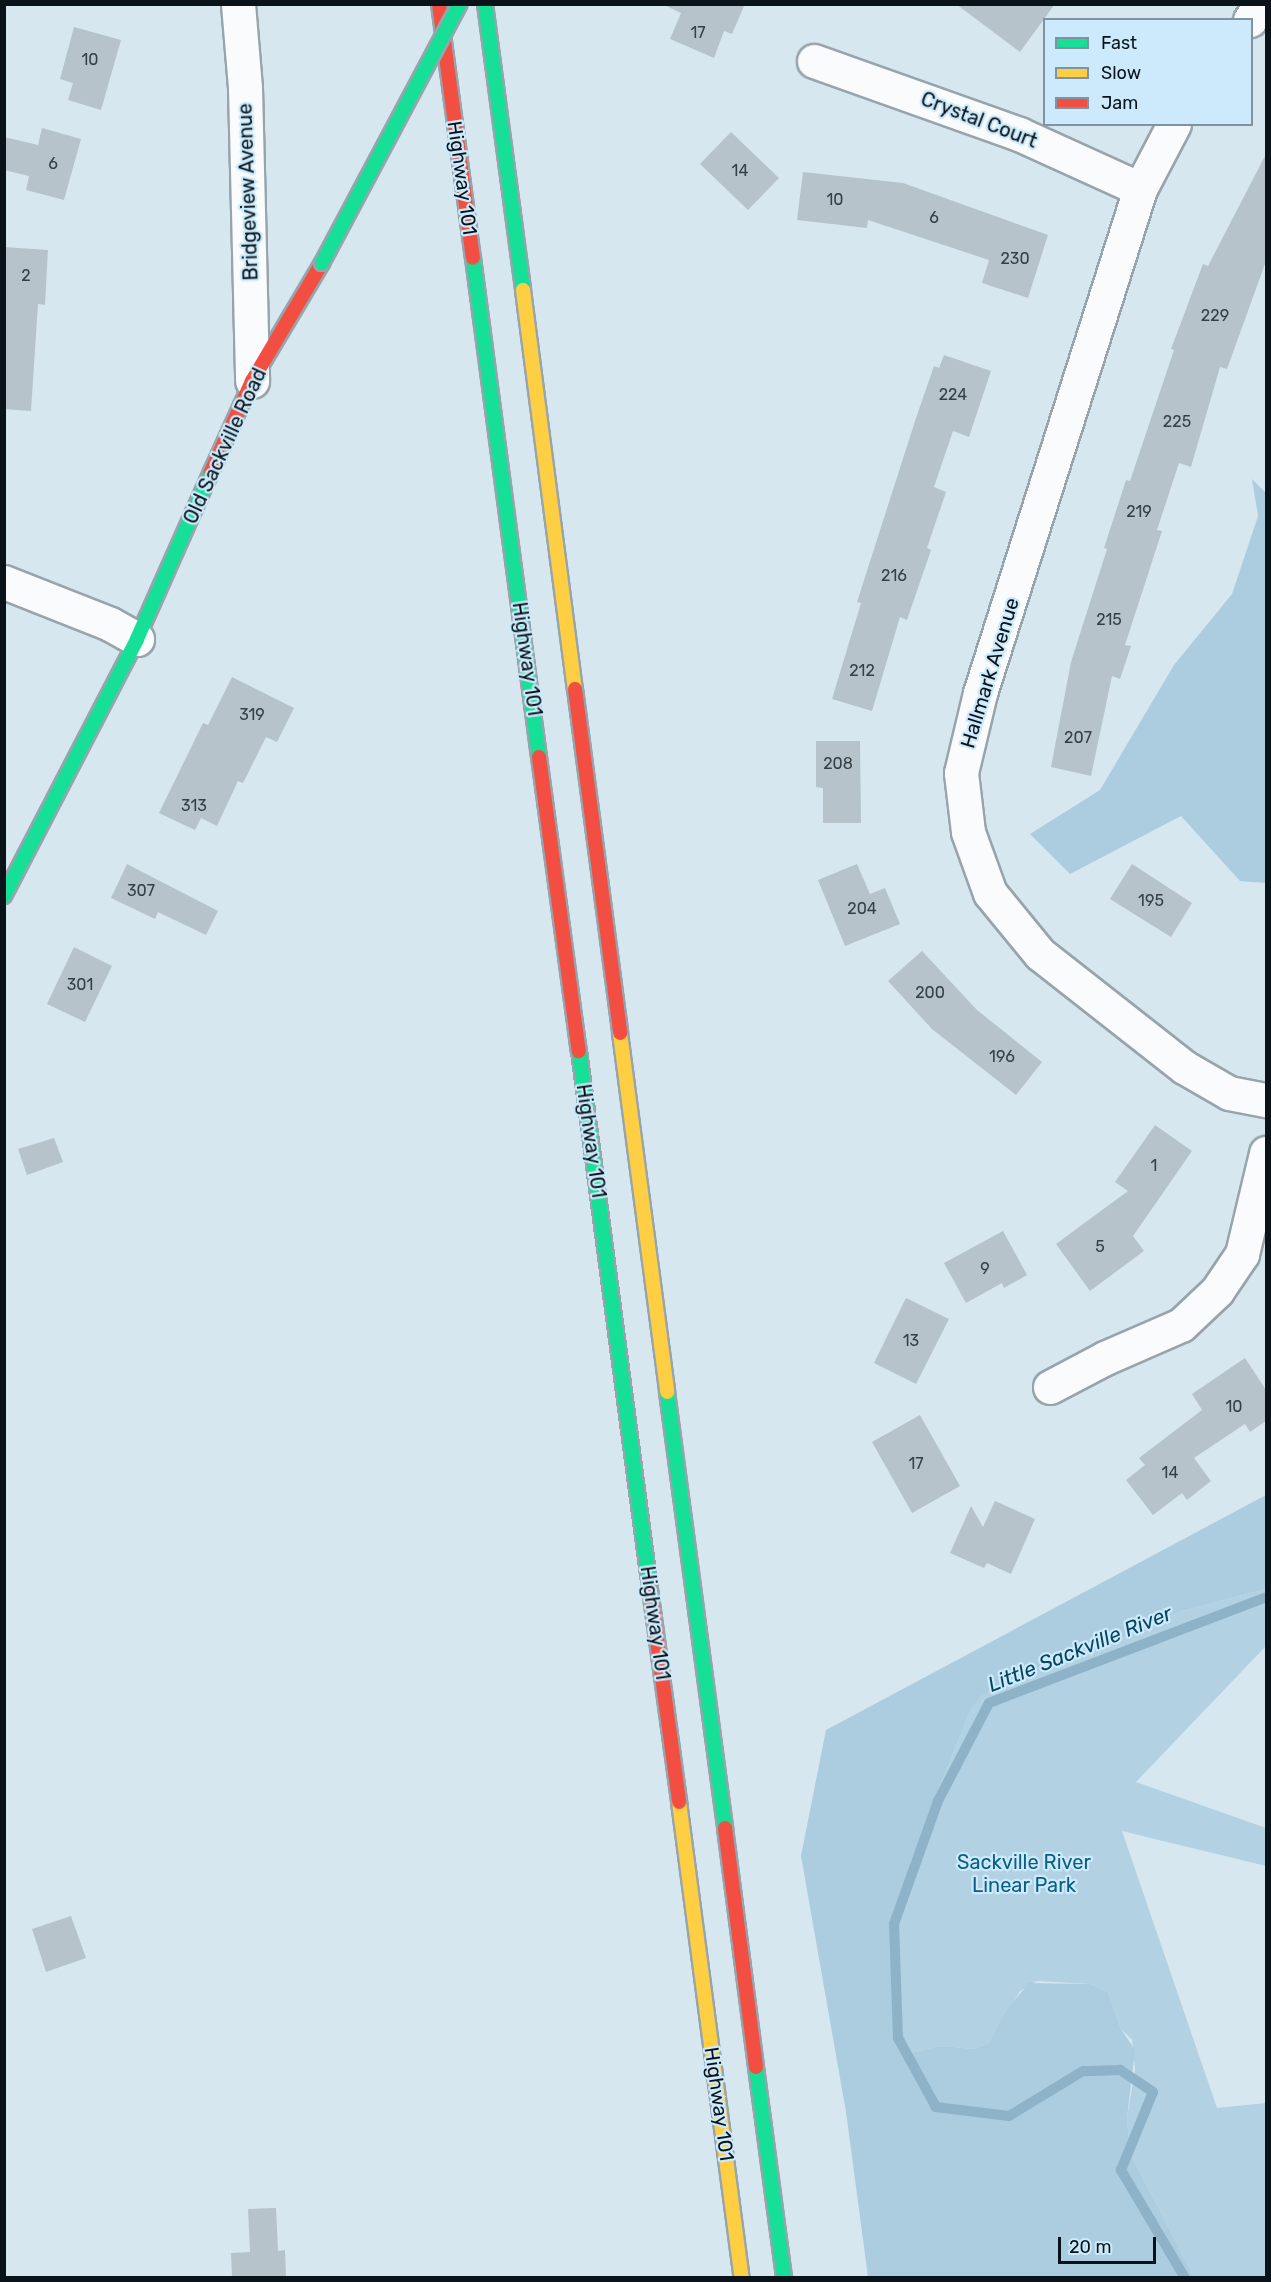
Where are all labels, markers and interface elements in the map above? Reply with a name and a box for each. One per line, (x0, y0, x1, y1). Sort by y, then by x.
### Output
legend (1043, 18, 1253, 126)
house number: 17 (690, 23, 706, 43)
text: Fast (1101, 32, 1137, 54)
house number: 10 (81, 50, 99, 70)
text: Slow (1101, 62, 1141, 84)
street label: Crystal Court (917, 87, 1041, 153)
text: Jam (1101, 92, 1138, 114)
street label: Bridgeview Avenue (233, 102, 263, 282)
street label: Highway 101 (442, 119, 482, 237)
house number: 6 (48, 154, 58, 174)
house number: 14 (732, 161, 748, 181)
house number: 10 (826, 190, 844, 210)
house number: 6 (929, 208, 939, 228)
house number: 230 (1000, 249, 1030, 269)
house number: 2 (21, 266, 31, 286)
house number: 229 (1201, 306, 1229, 326)
street label: Old Sackville Road (178, 364, 272, 528)
house number: 224 (939, 385, 967, 405)
house number: 225 (1163, 412, 1191, 432)
house number: 219 (1126, 502, 1152, 522)
house number: 216 (881, 566, 907, 586)
street label: Hallmark Avenue (956, 595, 1024, 751)
street label: Highway 101 (507, 600, 547, 718)
house number: 215 (1096, 610, 1122, 630)
house number: 212 (849, 661, 875, 681)
house number: 319 (239, 705, 265, 725)
house number: 207 (1064, 728, 1092, 748)
house number: 208 (823, 754, 853, 774)
house number: 313 (181, 796, 207, 816)
house number: 307 (127, 881, 155, 901)
house number: 195 (1138, 891, 1164, 911)
house number: 204 (847, 899, 877, 919)
house number: 301 (67, 975, 93, 995)
house number: 200 (915, 983, 945, 1003)
house number: 196 (989, 1047, 1015, 1067)
street label: Highway 101 (571, 1082, 611, 1200)
house number: 1 (1151, 1156, 1157, 1176)
house number: 5 (1095, 1237, 1105, 1257)
house number: 9 (980, 1259, 990, 1279)
house number: 13 (903, 1331, 919, 1351)
house number: 10 (1225, 1397, 1243, 1417)
house number: 17 (908, 1454, 924, 1474)
house number: 14 (1162, 1463, 1178, 1483)
street label: Highway 101 (635, 1564, 675, 1682)
water label: Little Sackville River (984, 1601, 1176, 1697)
park label: Sackville River Linear Park (957, 1851, 1091, 1898)
street label: Highway 101 (699, 2045, 739, 2163)
scale bar (1061, 2225, 1158, 2263)
text: 20 m (1069, 2236, 1111, 2258)

